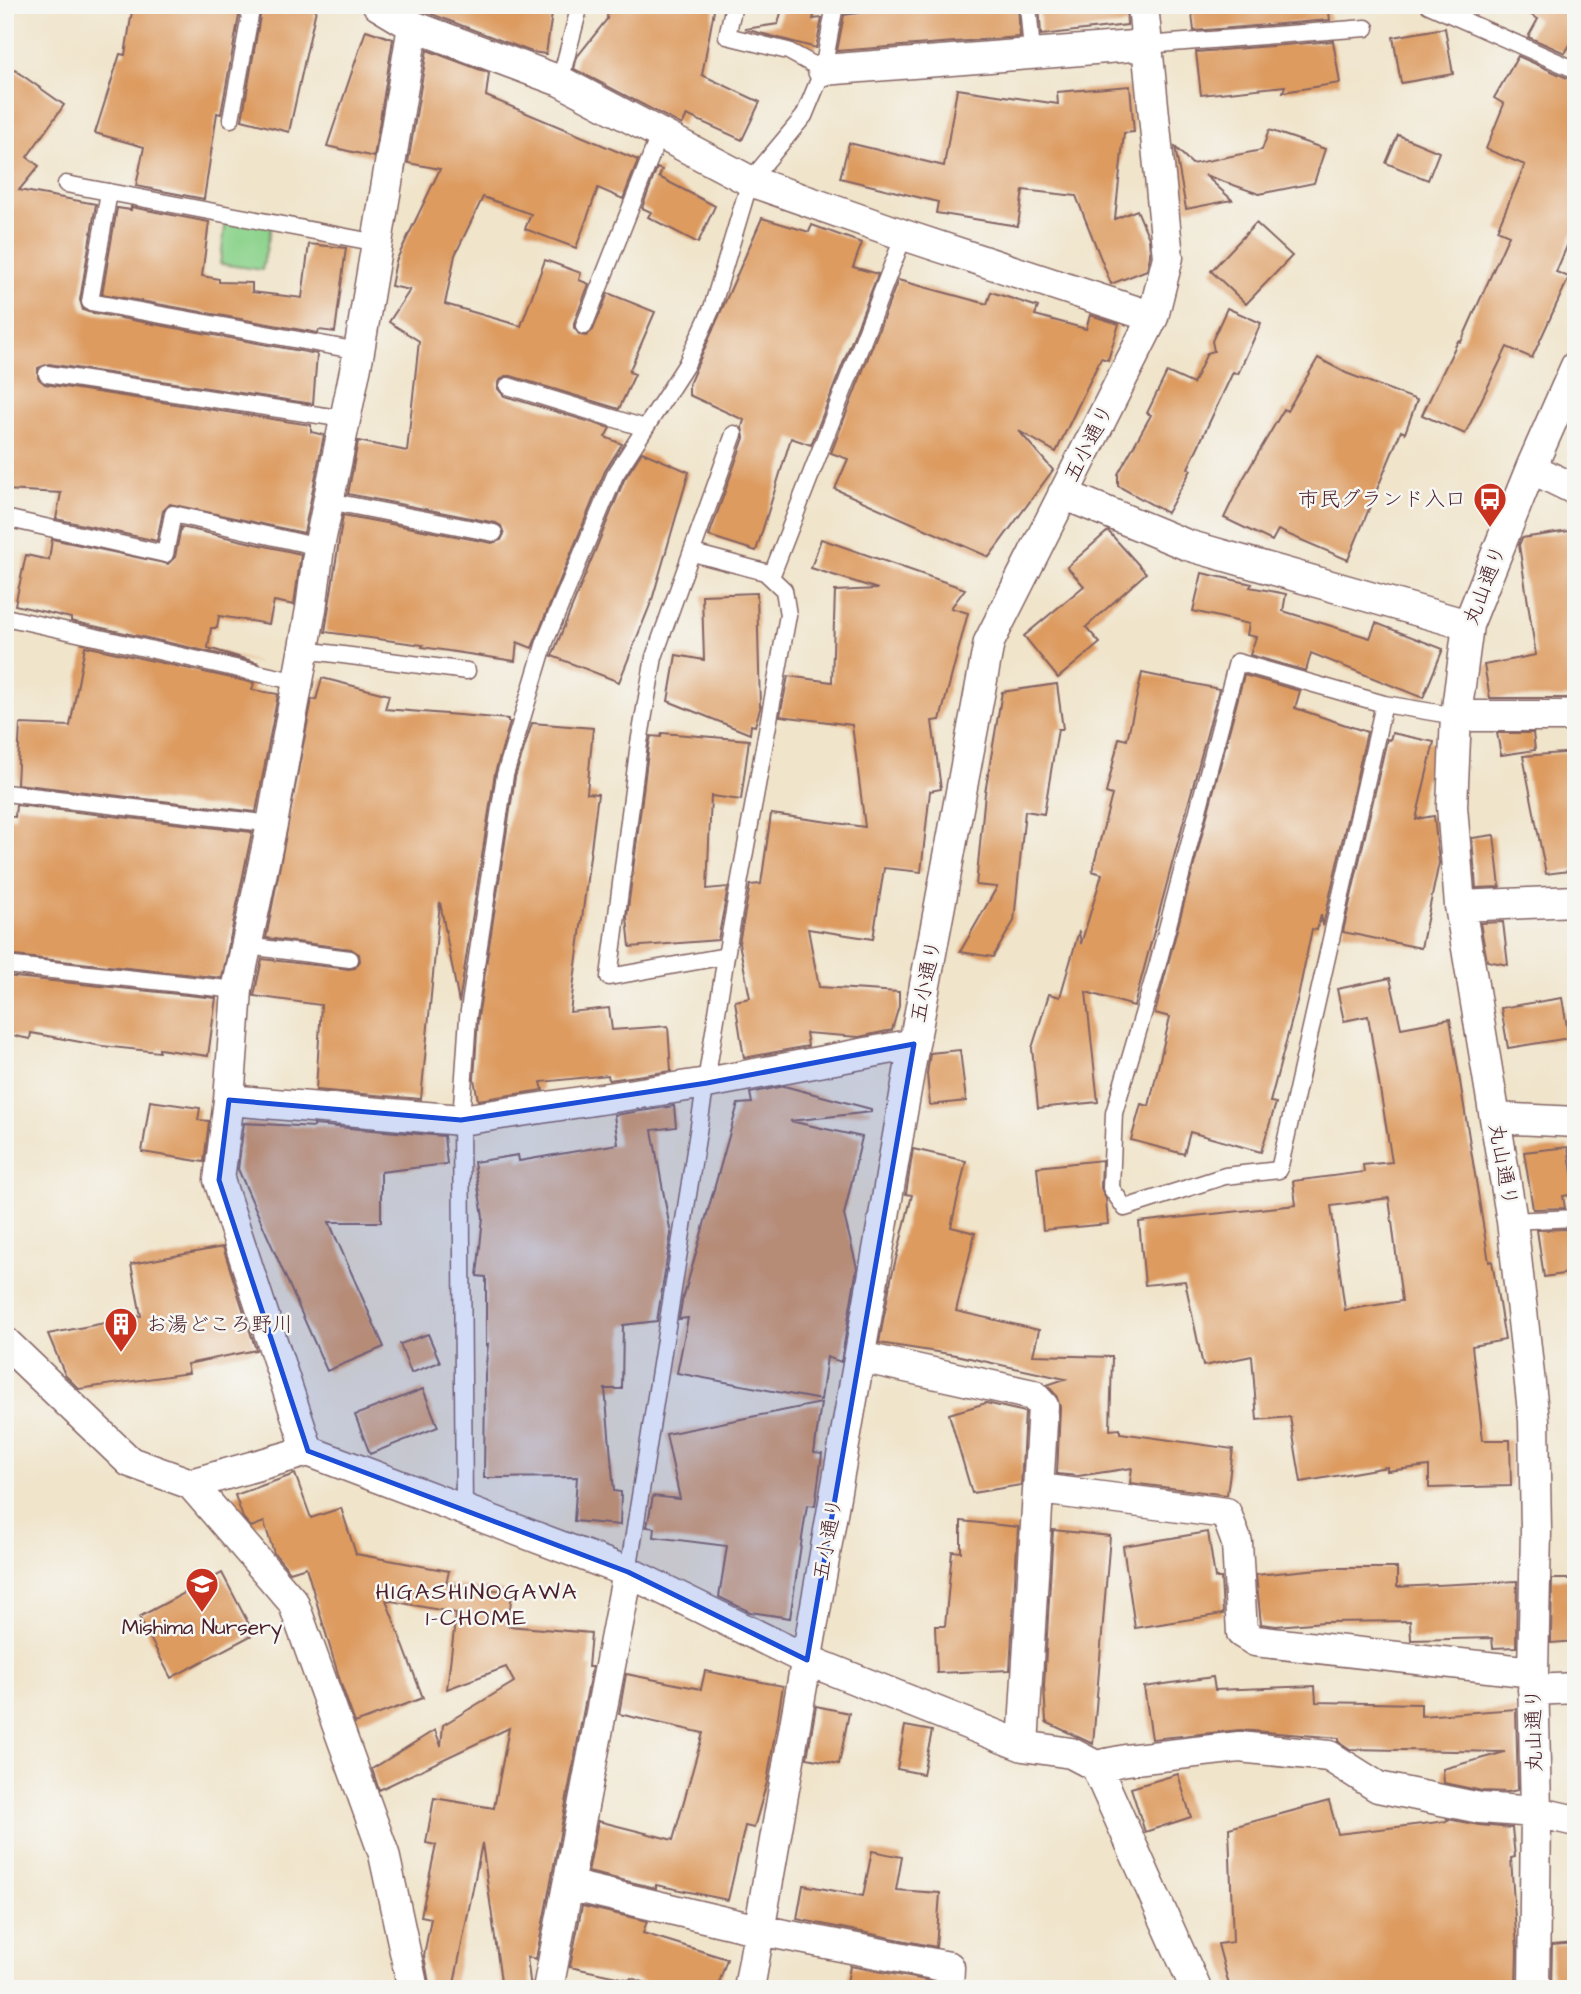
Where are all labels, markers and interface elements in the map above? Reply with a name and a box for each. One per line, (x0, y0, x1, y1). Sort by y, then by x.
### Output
street label: 五小通り (1057, 399, 1121, 487)
bus stop icon: 市民グランド入口 (1471, 480, 1509, 529)
place label: 市民グランド入口 (1298, 485, 1466, 514)
street label: 丸山通り (1456, 541, 1514, 629)
street label: 五小通り (904, 937, 948, 1025)
street label: 丸山通り (1481, 1121, 1525, 1209)
building icon: お湯どころ野川 (102, 1305, 140, 1354)
place label: お湯どころ野川 (146, 1310, 293, 1339)
street label: 五小通り (806, 1495, 850, 1583)
school or university icon: Mishima Nursery (183, 1565, 221, 1614)
district label: HIGASHINOGAWA 1-CHOME (375, 1576, 579, 1634)
place label: Mishima Nursery (122, 1613, 283, 1644)
street label: 丸山通り (1519, 1688, 1549, 1772)

